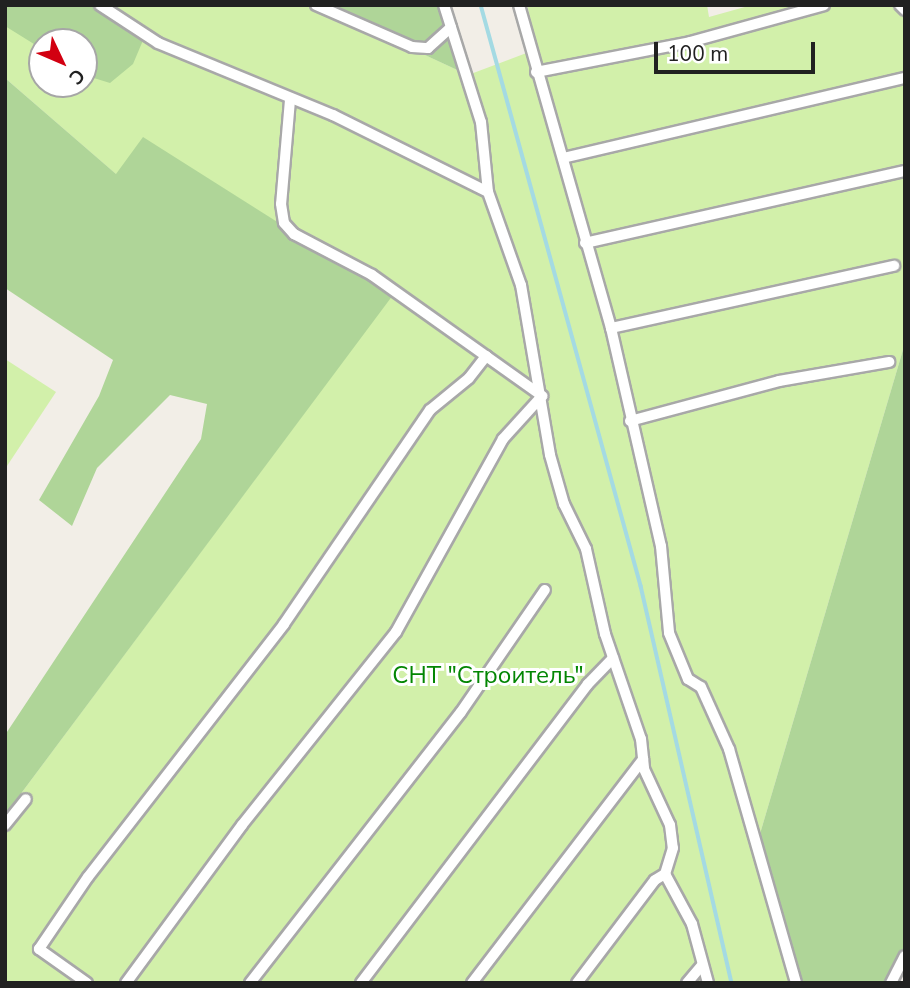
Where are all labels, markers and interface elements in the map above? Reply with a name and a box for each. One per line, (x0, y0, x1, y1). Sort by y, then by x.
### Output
north arrow (28, 28, 98, 98)
scale bar (658, 28, 819, 72)
text: 100 m (667, 40, 728, 68)
text: С (63, 63, 91, 90)
park label: СНТ "Строитель" (392, 662, 584, 690)

